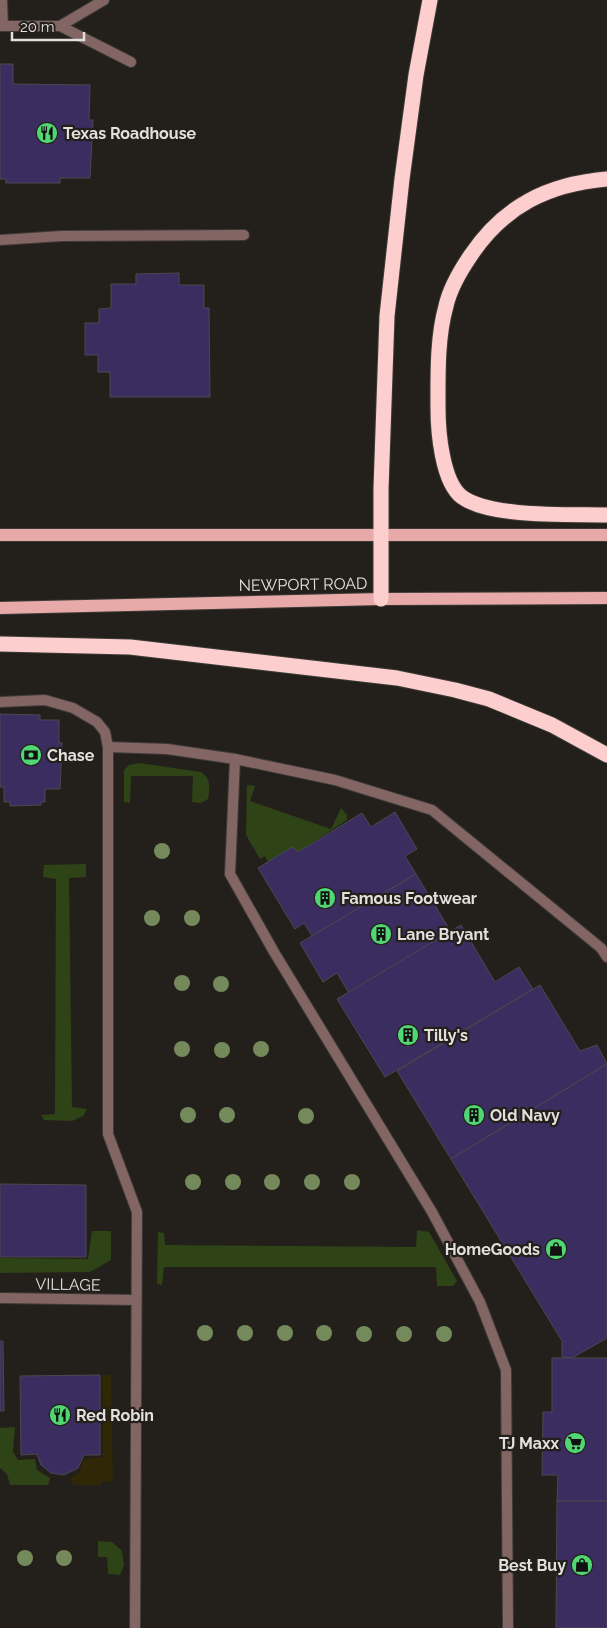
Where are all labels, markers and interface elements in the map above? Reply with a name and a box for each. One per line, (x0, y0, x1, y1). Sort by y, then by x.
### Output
scale bar (12, 10, 85, 42)
text: 20 m (20, 18, 55, 36)
restaurant icon: Texas Roadhouse (35, 121, 59, 145)
place label: Texas Roadhouse (63, 124, 197, 143)
street label: NEWPORT ROAD (238, 574, 368, 595)
bank icon: Chase (19, 743, 43, 767)
place label: Chase (47, 746, 95, 765)
building icon: Famous Footwear (313, 886, 337, 910)
place label: Famous Footwear (341, 889, 477, 908)
building icon: Lane Bryant (369, 922, 393, 946)
place label: Lane Bryant (397, 925, 489, 944)
building icon: Tilly's (396, 1023, 420, 1047)
place label: Tilly's (424, 1026, 468, 1045)
building icon: Old Navy (462, 1103, 486, 1127)
place label: Old Navy (490, 1106, 560, 1125)
shop icon: HomeGoods (544, 1237, 568, 1261)
place label: HomeGoods (445, 1240, 540, 1259)
street label: VILLAGE (35, 1274, 101, 1295)
restaurant icon: Red Robin (48, 1403, 72, 1427)
place label: Red Robin (76, 1406, 154, 1425)
supermarket icon: TJ Maxx (563, 1431, 587, 1455)
place label: TJ Maxx (499, 1434, 560, 1453)
shop icon: Best Buy (570, 1553, 594, 1577)
place label: Best Buy (498, 1556, 566, 1575)

